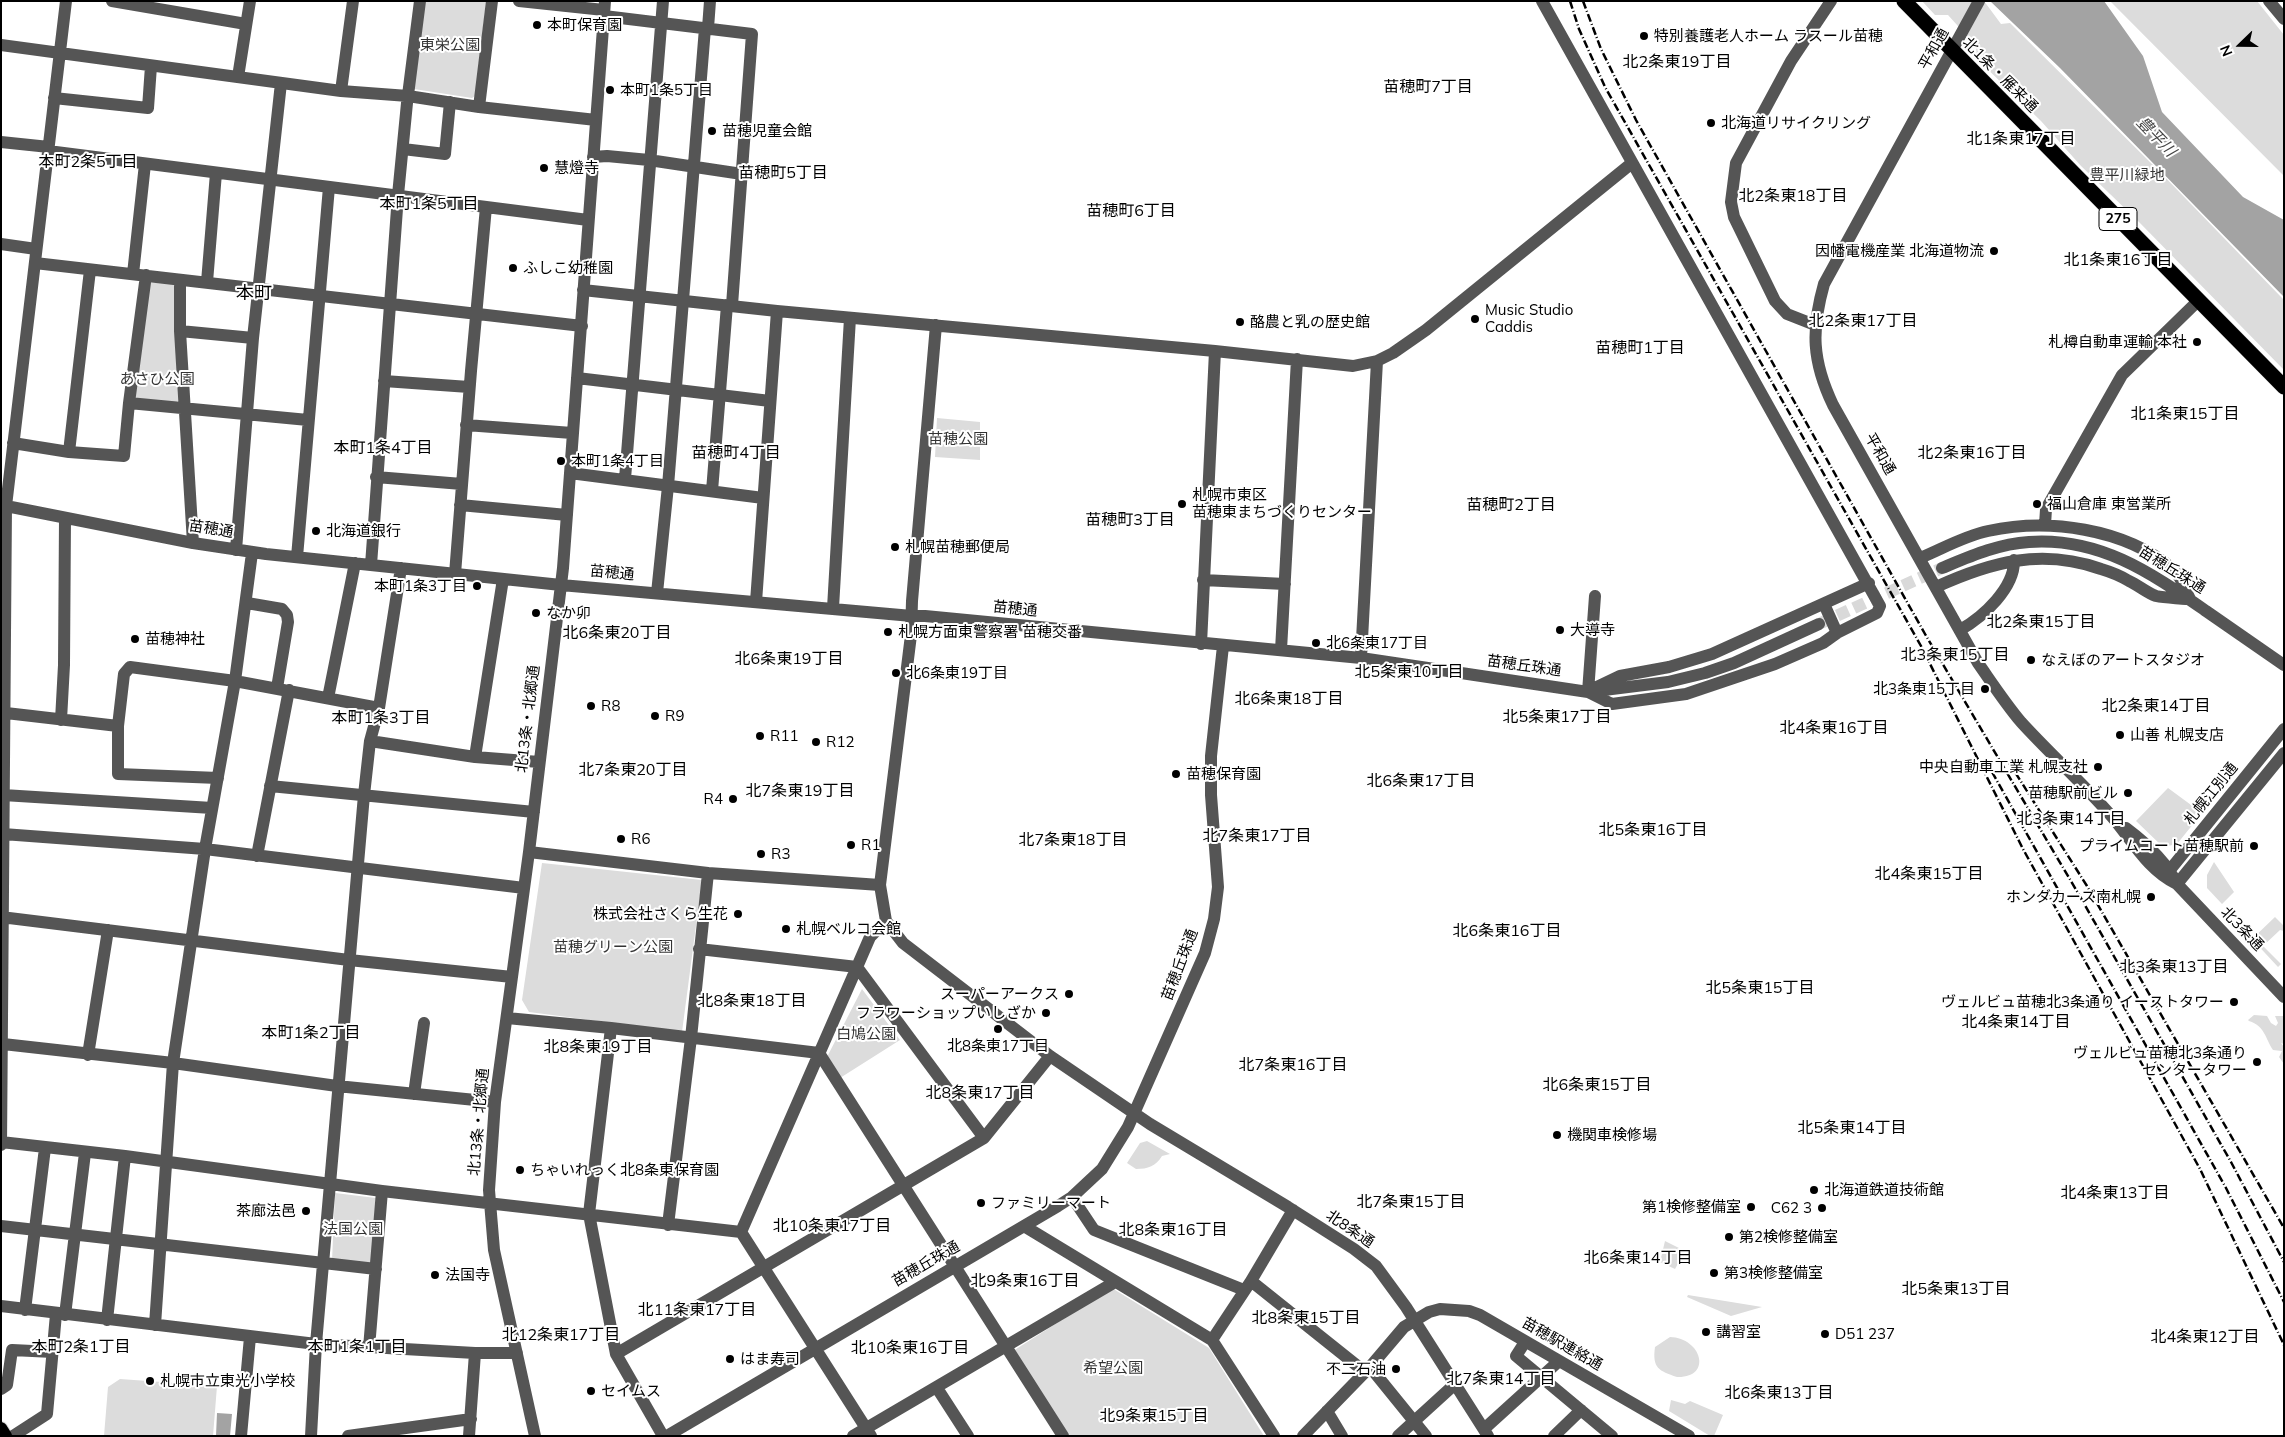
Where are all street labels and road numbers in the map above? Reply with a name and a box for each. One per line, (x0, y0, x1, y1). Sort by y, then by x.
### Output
street label: 平和通 (1915, 25, 1953, 73)
street label: 北1条・雁来通 (1959, 34, 2041, 116)
road number: 275 (2099, 208, 2137, 230)
street label: 平和通 (1861, 430, 1899, 478)
street label: 苗穂通 (187, 517, 235, 541)
street label: 苗穂丘珠通 (2135, 542, 2209, 598)
street label: 苗穂通 (589, 562, 635, 584)
street label: 苗穂通 (992, 598, 1038, 620)
street label: 苗穂丘珠通 (1486, 652, 1562, 680)
street label: 北13条・北郷通 (512, 664, 544, 774)
street label: 札幌江別通 (2180, 759, 2242, 829)
street label: 北3条通 (2217, 903, 2267, 955)
street label: 苗穂丘珠通 (1158, 927, 1202, 1003)
street label: 北13条・北郷通 (465, 1067, 493, 1177)
street label: 北8条通 (1323, 1206, 1377, 1252)
street label: 苗穂丘珠通 (889, 1237, 963, 1291)
street label: 苗穂駅連絡通 (1519, 1314, 1605, 1374)

